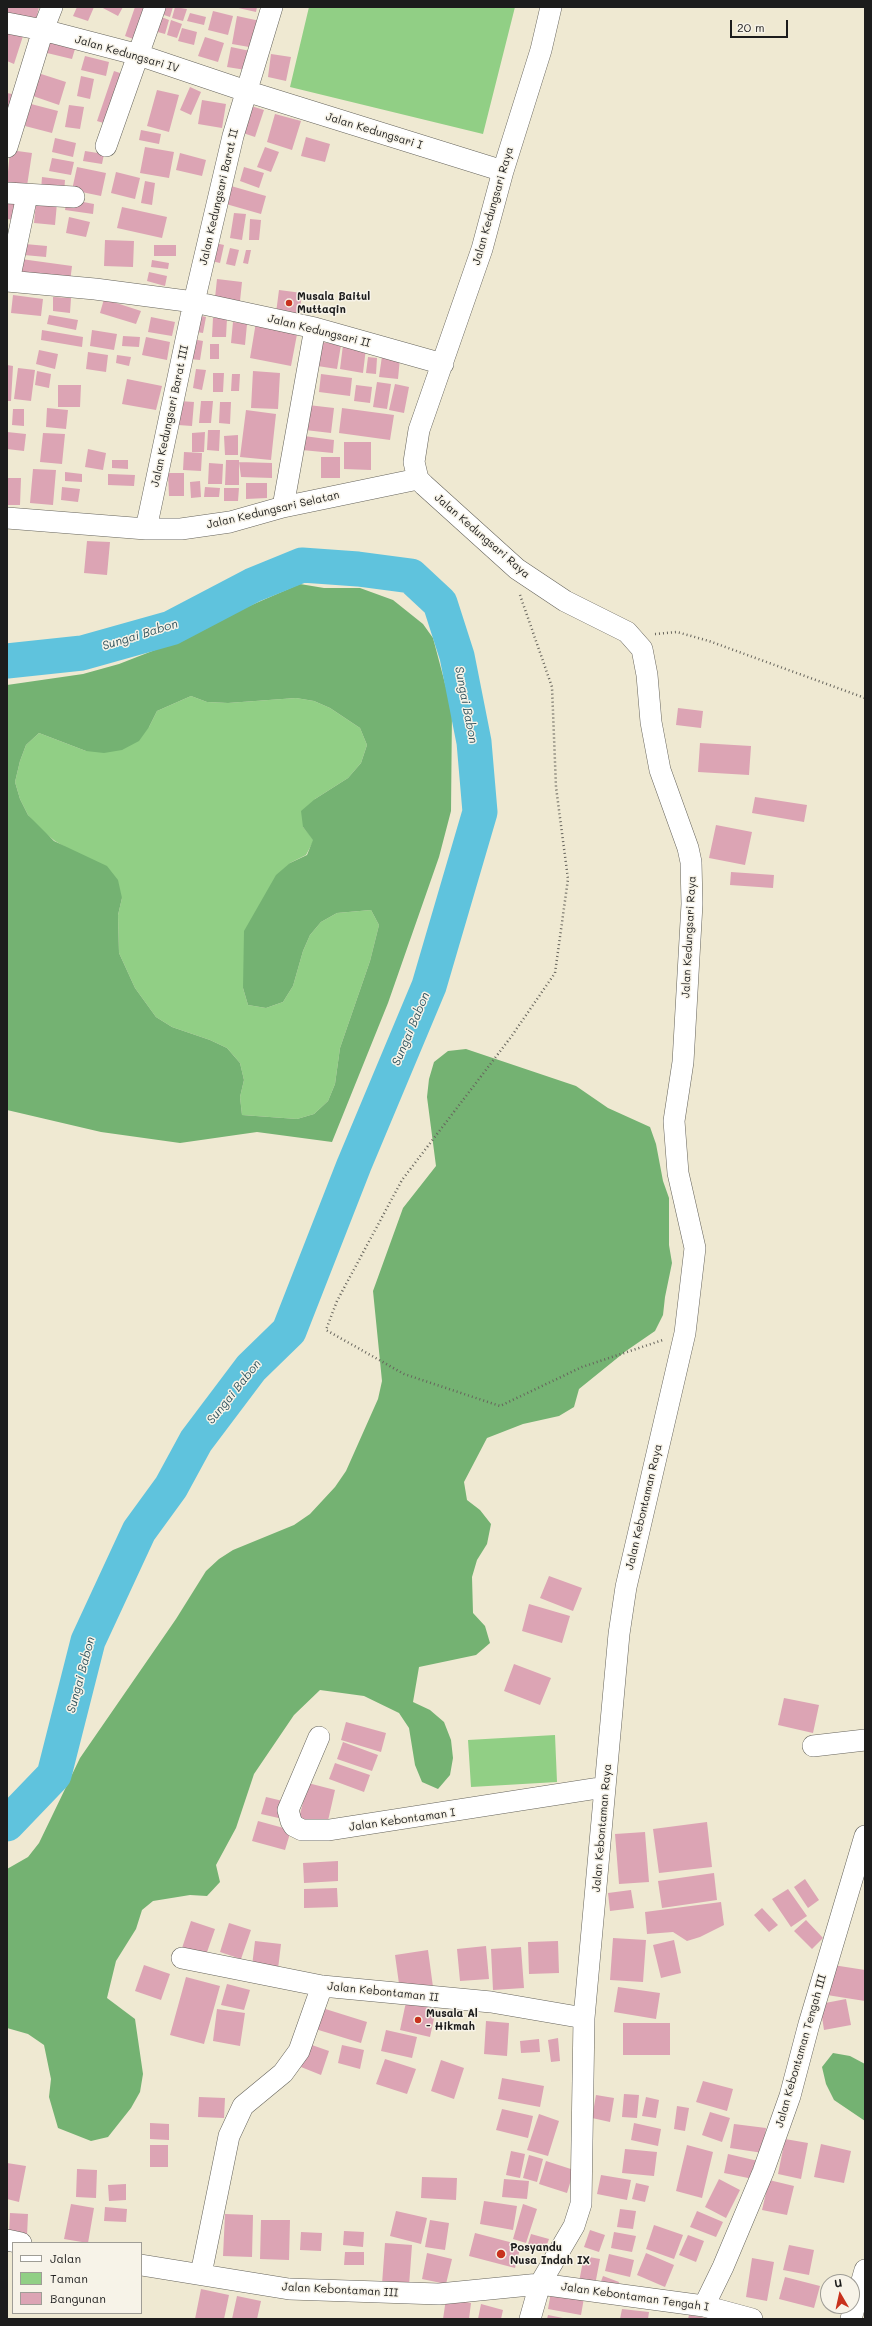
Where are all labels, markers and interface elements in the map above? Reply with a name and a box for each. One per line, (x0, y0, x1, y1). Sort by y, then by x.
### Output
scale bar (732, 12, 790, 38)
text: 20 m (737, 19, 765, 35)
street label: Jalan Kedungsari IV (73, 33, 181, 75)
street label: Jalan Kedungsari I (324, 110, 424, 152)
street label: Jalan Kedungsari Barat II (197, 127, 241, 267)
street label: Jalan Kedungsari Raya (470, 145, 516, 267)
place label: Musala Baitul Muttaqin (297, 290, 370, 316)
marker: Musala Baitul Muttaqin (284, 298, 294, 308)
street label: Jalan Kedungsari II (266, 312, 372, 350)
street label: Jalan Kedungsari Barat III (149, 344, 191, 488)
street label: Jalan Kedungsari Selatan (205, 488, 341, 532)
street label: Jalan Kedungsari Raya (432, 491, 532, 581)
water label: Sungai Babon (100, 617, 180, 653)
water label: Sungai Babon (451, 665, 481, 745)
street label: Jalan Kedungsari Raya (679, 876, 699, 998)
water label: Sungai Babon (389, 990, 433, 1068)
water label: Sungai Babon (204, 1357, 264, 1427)
street label: Jalan Kebontaman Raya (623, 1443, 665, 1571)
water label: Sungai Babon (64, 1635, 98, 1715)
street label: Jalan Kebontaman Raya (590, 1763, 614, 1893)
street label: Jalan Kebontaman I (348, 1806, 456, 1834)
street label: Jalan Kebontaman Tengah III (773, 1973, 829, 2129)
street label: Jalan Kebontaman II (327, 1980, 439, 2004)
place label: Musala Al - Hikmah (426, 2007, 478, 2033)
marker: Musala Al - Hikmah (413, 2015, 423, 2025)
place label: Posyandu Nusa Indah IX (510, 2241, 590, 2267)
legend (12, 2242, 142, 2314)
marker: Posyandu Nusa Indah IX (495, 2248, 507, 2260)
text: Jalan (50, 2250, 81, 2266)
text: Taman (50, 2270, 88, 2286)
north arrow (820, 2274, 860, 2314)
text: U (833, 2275, 843, 2291)
street label: Jalan Kebontaman III (281, 2280, 399, 2300)
street label: Jalan Kebontaman Tengah I (560, 2280, 710, 2314)
text: Bangunan (50, 2290, 106, 2306)

